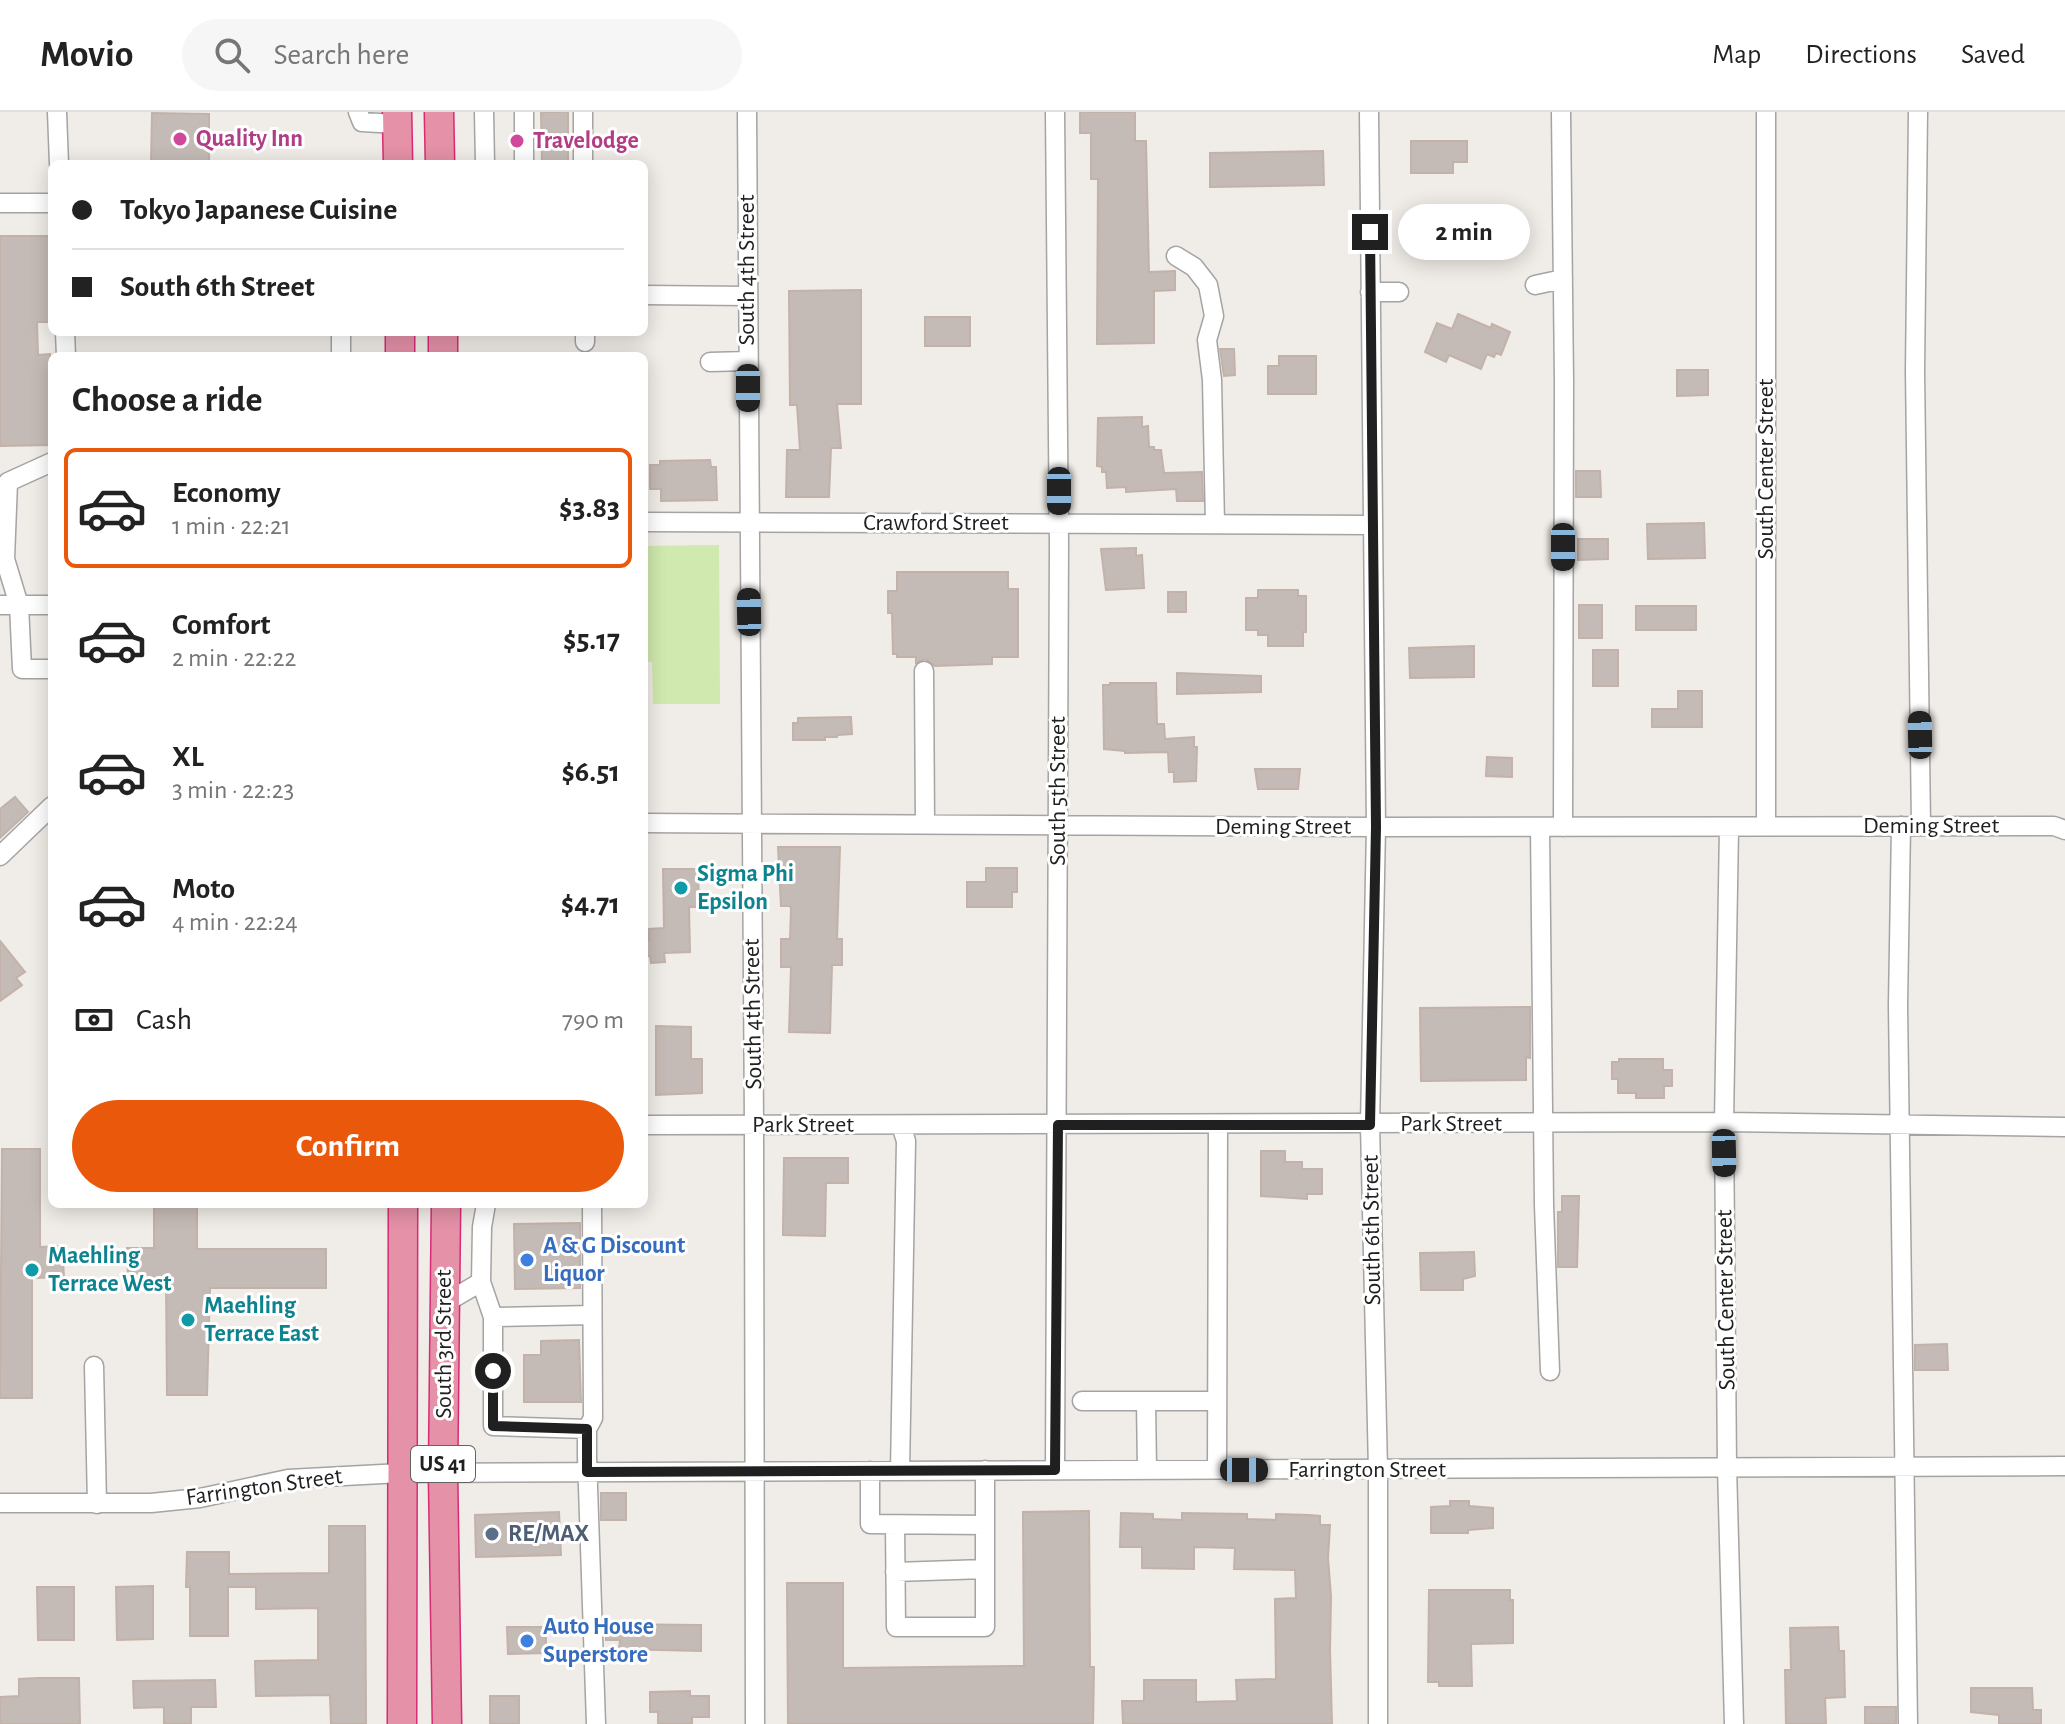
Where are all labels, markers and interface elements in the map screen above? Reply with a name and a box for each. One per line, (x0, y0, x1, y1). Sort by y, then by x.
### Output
search box (182, 19, 742, 91)
icon: search (210, 33, 254, 77)
text: Movio (40, 36, 134, 74)
text: Search here (274, 40, 409, 70)
text: Map (1712, 41, 1761, 69)
text: Directions (1805, 41, 1917, 69)
text: Saved (1961, 41, 2025, 69)
place label: Quality Inn (196, 127, 303, 151)
place label: Travelodge (533, 129, 639, 153)
marker: Quality Inn (171, 130, 189, 148)
marker: Travelodge (508, 132, 526, 150)
street label: South 4th Street (735, 194, 759, 346)
text: Tokyo Japanese Cuisine (120, 195, 397, 225)
callout: 2 min (1398, 204, 1530, 260)
route end (1352, 214, 1388, 250)
text: 2 min (1435, 219, 1493, 245)
text: South 6th Street (120, 272, 315, 302)
car (736, 364, 760, 412)
street label: South Center Street (1754, 378, 1778, 560)
text: Choose a ride (72, 382, 262, 418)
car (1047, 467, 1071, 515)
icon: car (76, 472, 148, 544)
text: Economy (172, 478, 281, 508)
text: $3.83 (559, 493, 620, 523)
street label: Crawford Street (863, 511, 1009, 535)
text: 1 min · 22:21 (172, 513, 291, 539)
car (1551, 523, 1575, 571)
car (737, 588, 761, 636)
icon: car (76, 604, 148, 676)
text: Comfort (172, 610, 271, 640)
text: $5.17 (563, 625, 620, 655)
text: 2 min · 22:22 (172, 645, 296, 671)
car (1908, 711, 1932, 759)
street label: South 5th Street (1046, 716, 1070, 866)
icon: car (76, 736, 148, 808)
text: XL (172, 742, 204, 772)
text: $6.51 (561, 757, 620, 787)
text: 3 min · 22:23 (172, 777, 294, 803)
street label: Deming Street (1863, 814, 1999, 838)
street label: Deming Street (1215, 815, 1351, 839)
place label: Sigma Phi Epsilon (697, 862, 794, 914)
icon: car (76, 868, 148, 940)
text: Moto (172, 874, 235, 904)
marker: Sigma Phi Epsilon (672, 879, 690, 897)
text: $4.71 (561, 889, 620, 919)
text: 4 min · 22:24 (172, 909, 298, 935)
street label: South 4th Street (740, 938, 766, 1090)
icon: cash (72, 998, 116, 1042)
text: Cash (136, 1005, 192, 1035)
text: 790 m (562, 1007, 624, 1033)
button: Confirm (72, 1100, 624, 1192)
street label: Park Street (1400, 1112, 1502, 1136)
street label: Park Street (752, 1113, 854, 1137)
car (1712, 1129, 1736, 1177)
street label: South 6th Street (1359, 1154, 1385, 1306)
street label: South Center Street (1712, 1209, 1740, 1391)
place label: A & G Discount Liquor (543, 1234, 685, 1286)
place label: Maehling Terrace West (48, 1244, 171, 1296)
marker: A & G Discount Liquor (518, 1251, 536, 1269)
marker: Maehling Terrace West (23, 1261, 41, 1279)
street label: South 3rd Street (432, 1269, 456, 1419)
place label: Maehling Terrace East (204, 1294, 319, 1346)
marker: Maehling Terrace East (179, 1311, 197, 1329)
route start (475, 1353, 511, 1389)
road number: US 41 (411, 1446, 475, 1482)
car (1220, 1458, 1268, 1482)
street label: Farrington Street (1288, 1458, 1446, 1482)
street label: Farrington Street (184, 1464, 344, 1510)
place label: RE/MAX (508, 1522, 589, 1546)
marker: RE/MAX (483, 1525, 501, 1543)
place label: Auto House Superstore (543, 1615, 654, 1667)
marker: Auto House Superstore (518, 1632, 536, 1650)

